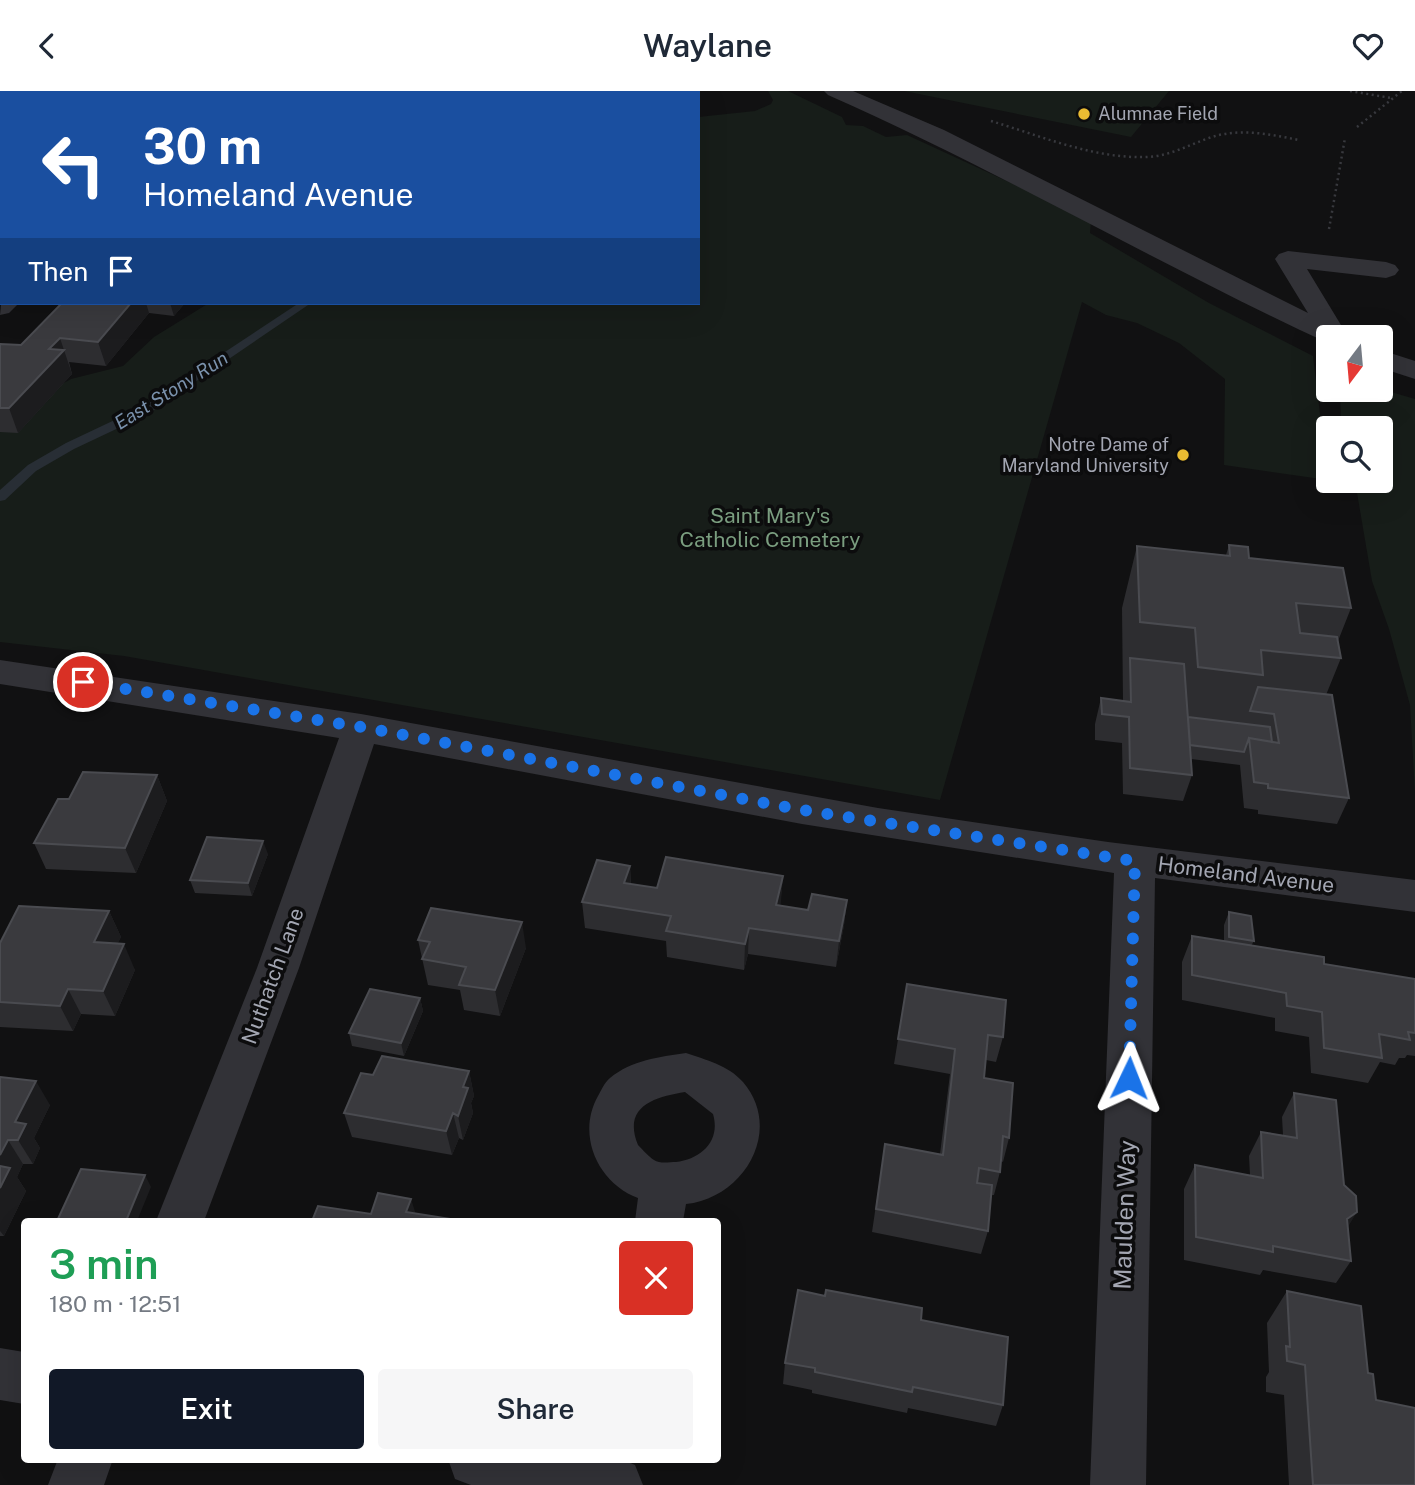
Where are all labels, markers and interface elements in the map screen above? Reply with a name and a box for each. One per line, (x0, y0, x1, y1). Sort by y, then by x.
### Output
icon: back (28, 27, 66, 65)
text: Waylane (643, 27, 772, 64)
icon: heart (1349, 27, 1387, 65)
place label: Alumnae Field (1098, 103, 1218, 124)
marker: Alumnae Field (1076, 106, 1092, 122)
text: 30 m (143, 117, 262, 175)
icon: left (28, 119, 119, 210)
text: Homeland Avenue (143, 176, 414, 213)
icon: arrive (102, 252, 140, 290)
text: Then (28, 256, 88, 287)
north arrow (1316, 325, 1393, 403)
map controls (1316, 325, 1393, 493)
water label: East Stony Run (110, 346, 232, 434)
button: search (1316, 416, 1393, 493)
place label: Notre Dame of Maryland University (1002, 434, 1169, 476)
marker: Notre Dame of Maryland University (1175, 447, 1191, 463)
park label: Saint Mary's Catholic Cemetery (680, 503, 860, 552)
pin (53, 652, 113, 712)
icon: arrive (64, 663, 102, 701)
street label: Homeland Avenue (1156, 851, 1336, 898)
street label: Nuthatch Lane (236, 904, 309, 1047)
position arrow (1092, 1041, 1166, 1115)
street label: Maulden Way (1107, 1139, 1141, 1290)
text: 3 min (49, 1239, 159, 1288)
button: close (619, 1241, 693, 1315)
text: 180 m · 12:51 (49, 1290, 181, 1317)
button: Exit (49, 1369, 364, 1449)
button: Share (378, 1369, 693, 1449)

